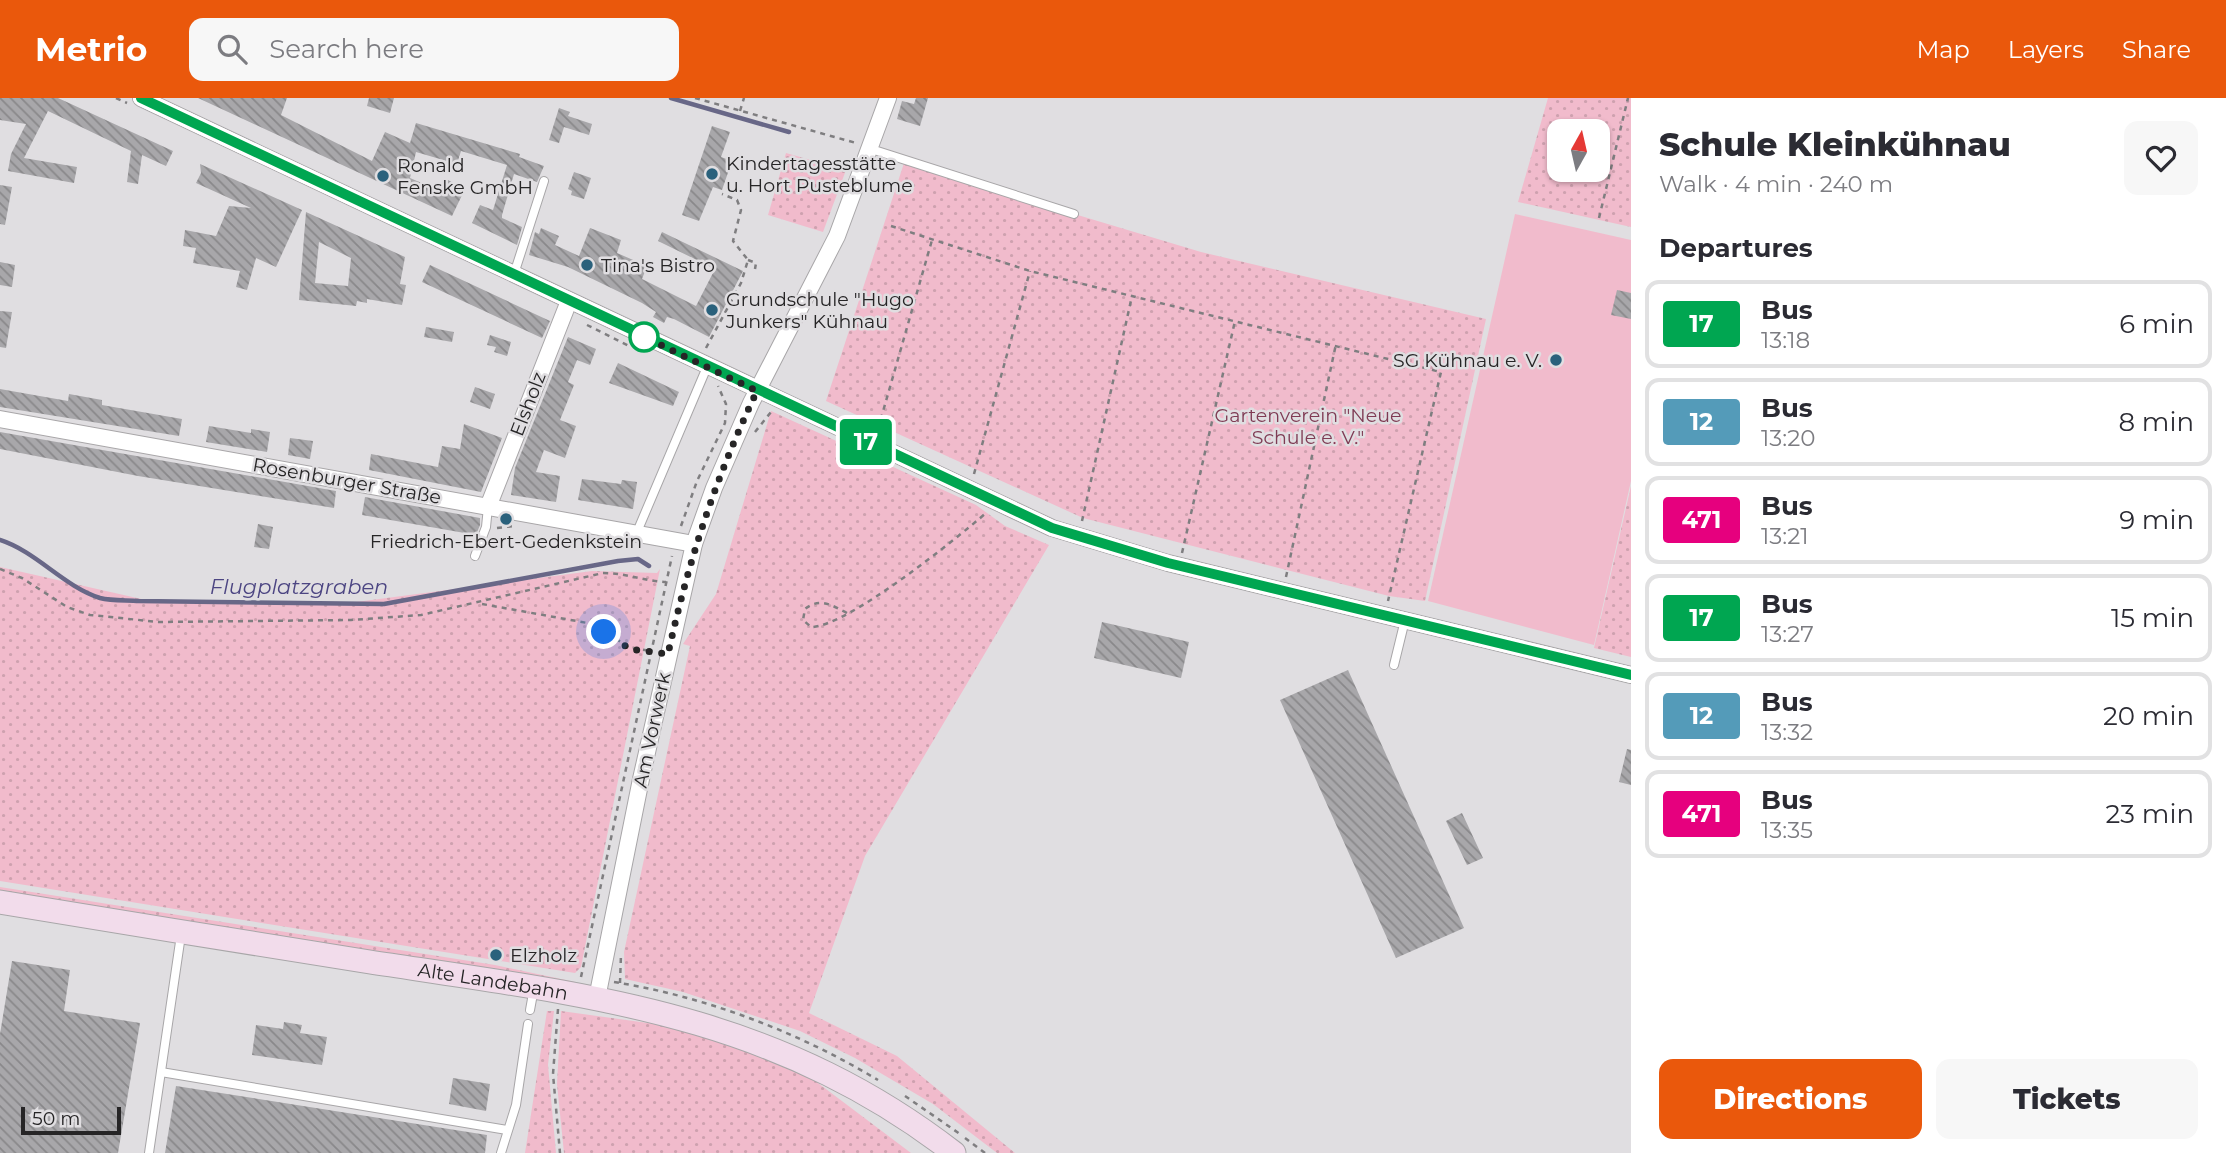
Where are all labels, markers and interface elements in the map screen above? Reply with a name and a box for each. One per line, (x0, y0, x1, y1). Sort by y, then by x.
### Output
search box (189, 18, 679, 81)
text: Metrio (35, 29, 147, 69)
icon: search (213, 30, 251, 68)
text: Search here (269, 33, 424, 65)
text: Map (1916, 35, 1970, 64)
text: Layers (2008, 35, 2084, 64)
text: Share (2122, 35, 2191, 64)
north arrow (1547, 119, 1610, 182)
map controls (1547, 119, 1610, 182)
button: heart (2124, 121, 2198, 195)
text: Schule Kleinkühnau (1659, 124, 2011, 164)
place label: Kindertagesstätte u. Hort Pusteblume (726, 152, 913, 197)
place label: Ronald Fenske GmbH (397, 154, 533, 199)
marker: Kindertagesstätte u. Hort Pusteblume (704, 166, 720, 182)
marker: Ronald Fenske GmbH (375, 168, 391, 184)
text: Walk · 4 min · 240 m (1659, 170, 1893, 198)
text: Departures (1659, 232, 1813, 264)
place label: Tina's Bistro (601, 254, 715, 277)
marker: Tina's Bistro (579, 257, 595, 273)
place label: Grundschule "Hugo Junkers" Kühnau (725, 288, 914, 333)
text: Bus (1761, 294, 1813, 326)
marker: Grundschule "Hugo Junkers" Kühnau (704, 302, 720, 318)
text: 6 min (2119, 308, 2194, 340)
text: 17 (1689, 309, 1714, 338)
unlabelled marker (629, 322, 659, 352)
text: 13:18 (1761, 326, 1810, 354)
place label: SG Kühnau e. V. (1393, 349, 1542, 372)
marker: SG Kühnau e. V. (1548, 352, 1564, 368)
street label: Elsholz (505, 369, 551, 439)
text: Bus (1761, 392, 1813, 424)
park label: Gartenverein "Neue Schule e. V." (1215, 404, 1401, 449)
text: 8 min (2118, 406, 2194, 438)
text: 12 (1690, 407, 1713, 436)
line badge: 17 (834, 419, 898, 465)
text: 13:20 (1761, 424, 1815, 452)
text: 17 (854, 427, 878, 456)
street label: Rosenburger Straße (251, 453, 443, 509)
text: Bus (1761, 490, 1813, 522)
text: 9 min (2119, 504, 2194, 536)
text: 471 (1681, 505, 1722, 534)
marker: Friedrich-Ebert-Gedenkstein (498, 511, 514, 527)
text: 13:21 (1761, 522, 1809, 550)
place label: Friedrich-Ebert-Gedenkstein (370, 530, 642, 553)
water label: Flugplatzgraben (210, 574, 388, 599)
text: Bus (1761, 588, 1813, 620)
text: 15 min (2111, 602, 2194, 634)
text: 17 (1689, 603, 1714, 632)
your location (586, 614, 621, 649)
text: 13:27 (1761, 620, 1814, 648)
street label: Am Vorwerk (629, 670, 676, 790)
text: Bus (1761, 686, 1813, 718)
text: 20 min (2103, 700, 2194, 732)
text: 12 (1690, 701, 1713, 730)
text: 13:32 (1761, 718, 1813, 746)
text: Bus (1761, 784, 1813, 816)
text: 23 min (2106, 798, 2194, 830)
text: 471 (1681, 799, 1722, 828)
text: 13:35 (1761, 816, 1813, 844)
place label: Elzholz (510, 944, 577, 967)
marker: Elzholz (488, 947, 504, 963)
street label: Alte Landebahn (416, 958, 570, 1004)
button: Directions (1659, 1059, 1922, 1139)
button: Tickets (1936, 1059, 2198, 1139)
scale bar (21, 1104, 121, 1136)
text: 50 m (32, 1107, 80, 1130)

